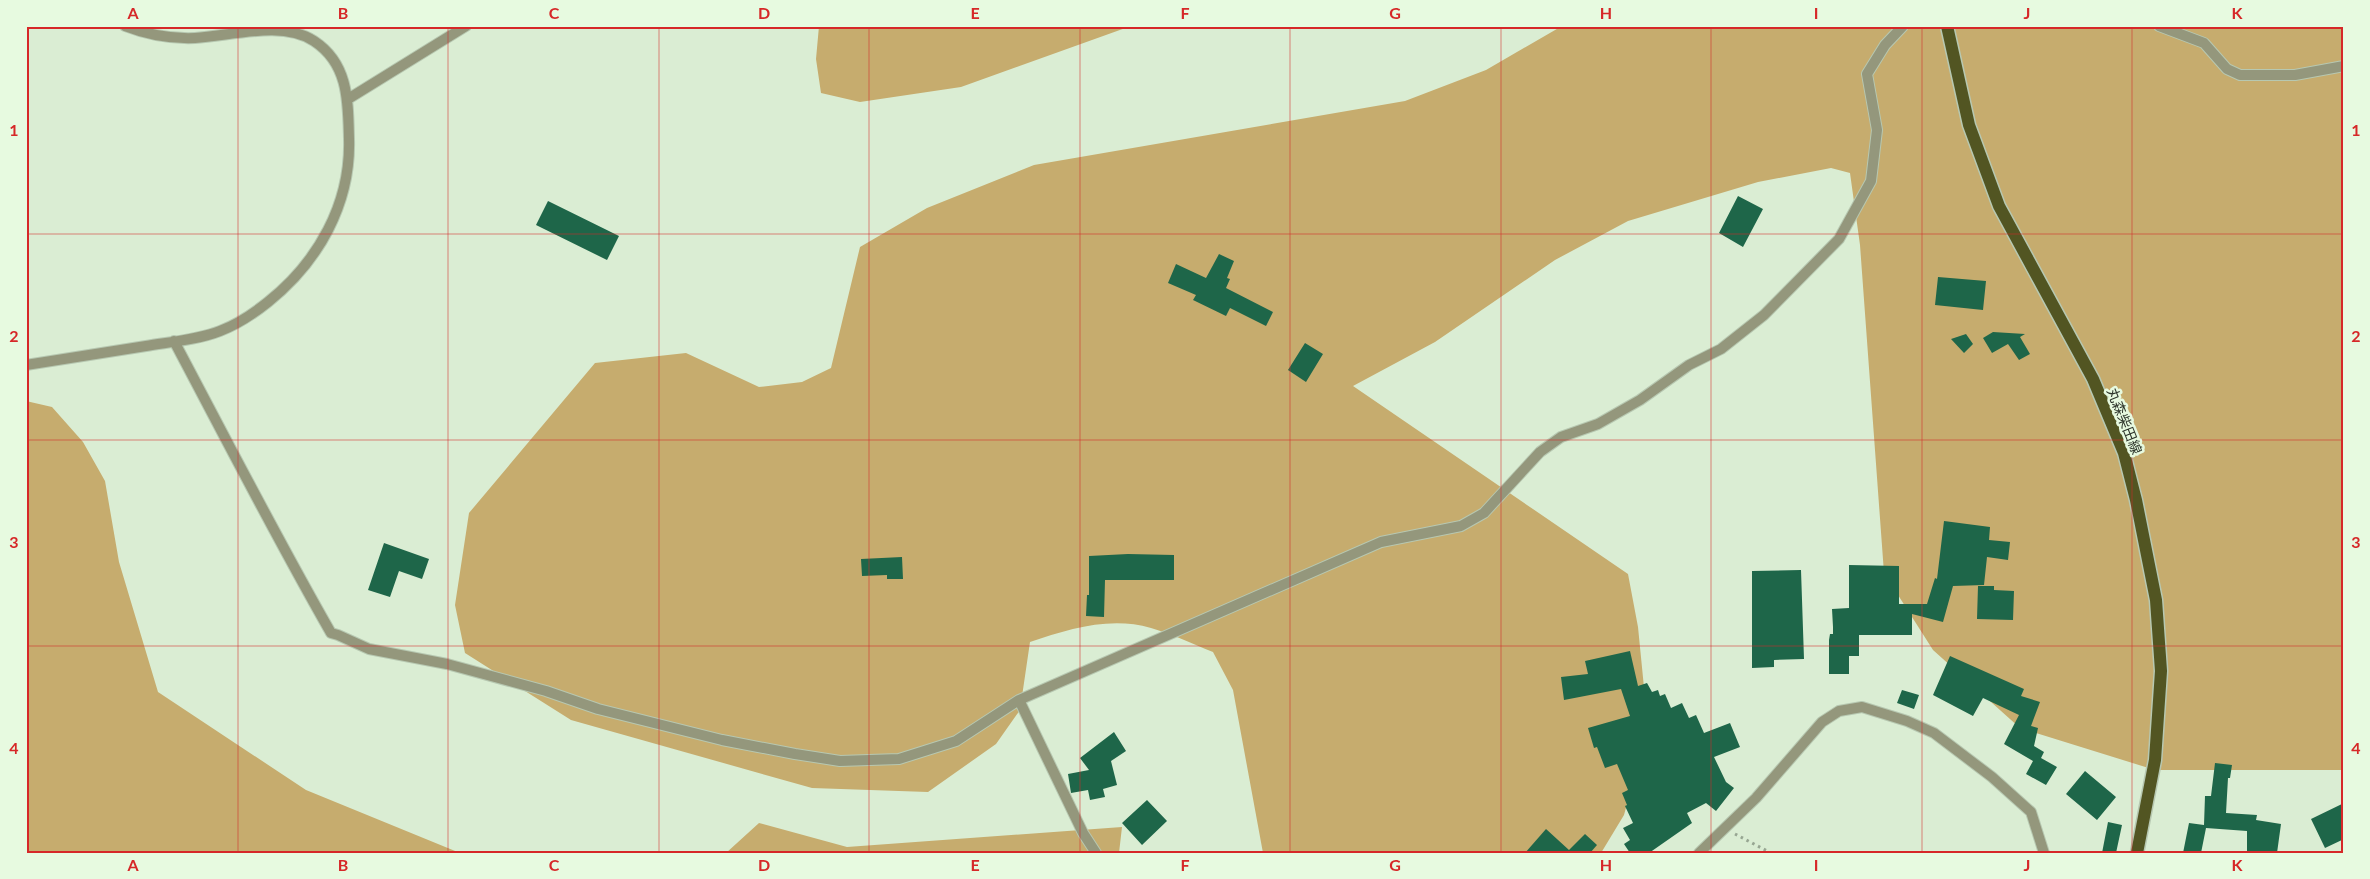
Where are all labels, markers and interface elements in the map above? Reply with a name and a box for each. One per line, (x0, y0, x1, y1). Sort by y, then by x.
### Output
text: A (126, 3, 139, 22)
text: B (338, 3, 348, 22)
text: C (549, 3, 560, 22)
text: D (758, 3, 770, 22)
text: E (970, 3, 980, 22)
text: F (1180, 3, 1190, 22)
text: G (1389, 3, 1401, 22)
text: H (1600, 3, 1612, 22)
text: I (1814, 3, 1818, 22)
text: J (2024, 3, 2030, 22)
text: K (2232, 3, 2244, 22)
text: 1 (9, 120, 19, 139)
text: 1 (2351, 120, 2361, 139)
text: 2 (9, 326, 19, 345)
text: 2 (2351, 326, 2361, 345)
street label: 丸森柴田線 (2104, 385, 2146, 457)
text: 3 (9, 532, 19, 551)
text: 3 (2351, 532, 2361, 551)
text: 4 (9, 738, 19, 757)
text: 4 (2351, 738, 2361, 757)
text: A (126, 855, 139, 874)
text: B (338, 855, 348, 874)
text: C (549, 855, 560, 874)
text: D (758, 855, 770, 874)
text: E (970, 855, 980, 874)
text: F (1180, 855, 1190, 874)
text: G (1389, 855, 1401, 874)
text: H (1600, 855, 1612, 874)
text: I (1814, 855, 1818, 874)
text: J (2024, 855, 2030, 874)
text: K (2232, 855, 2244, 874)

